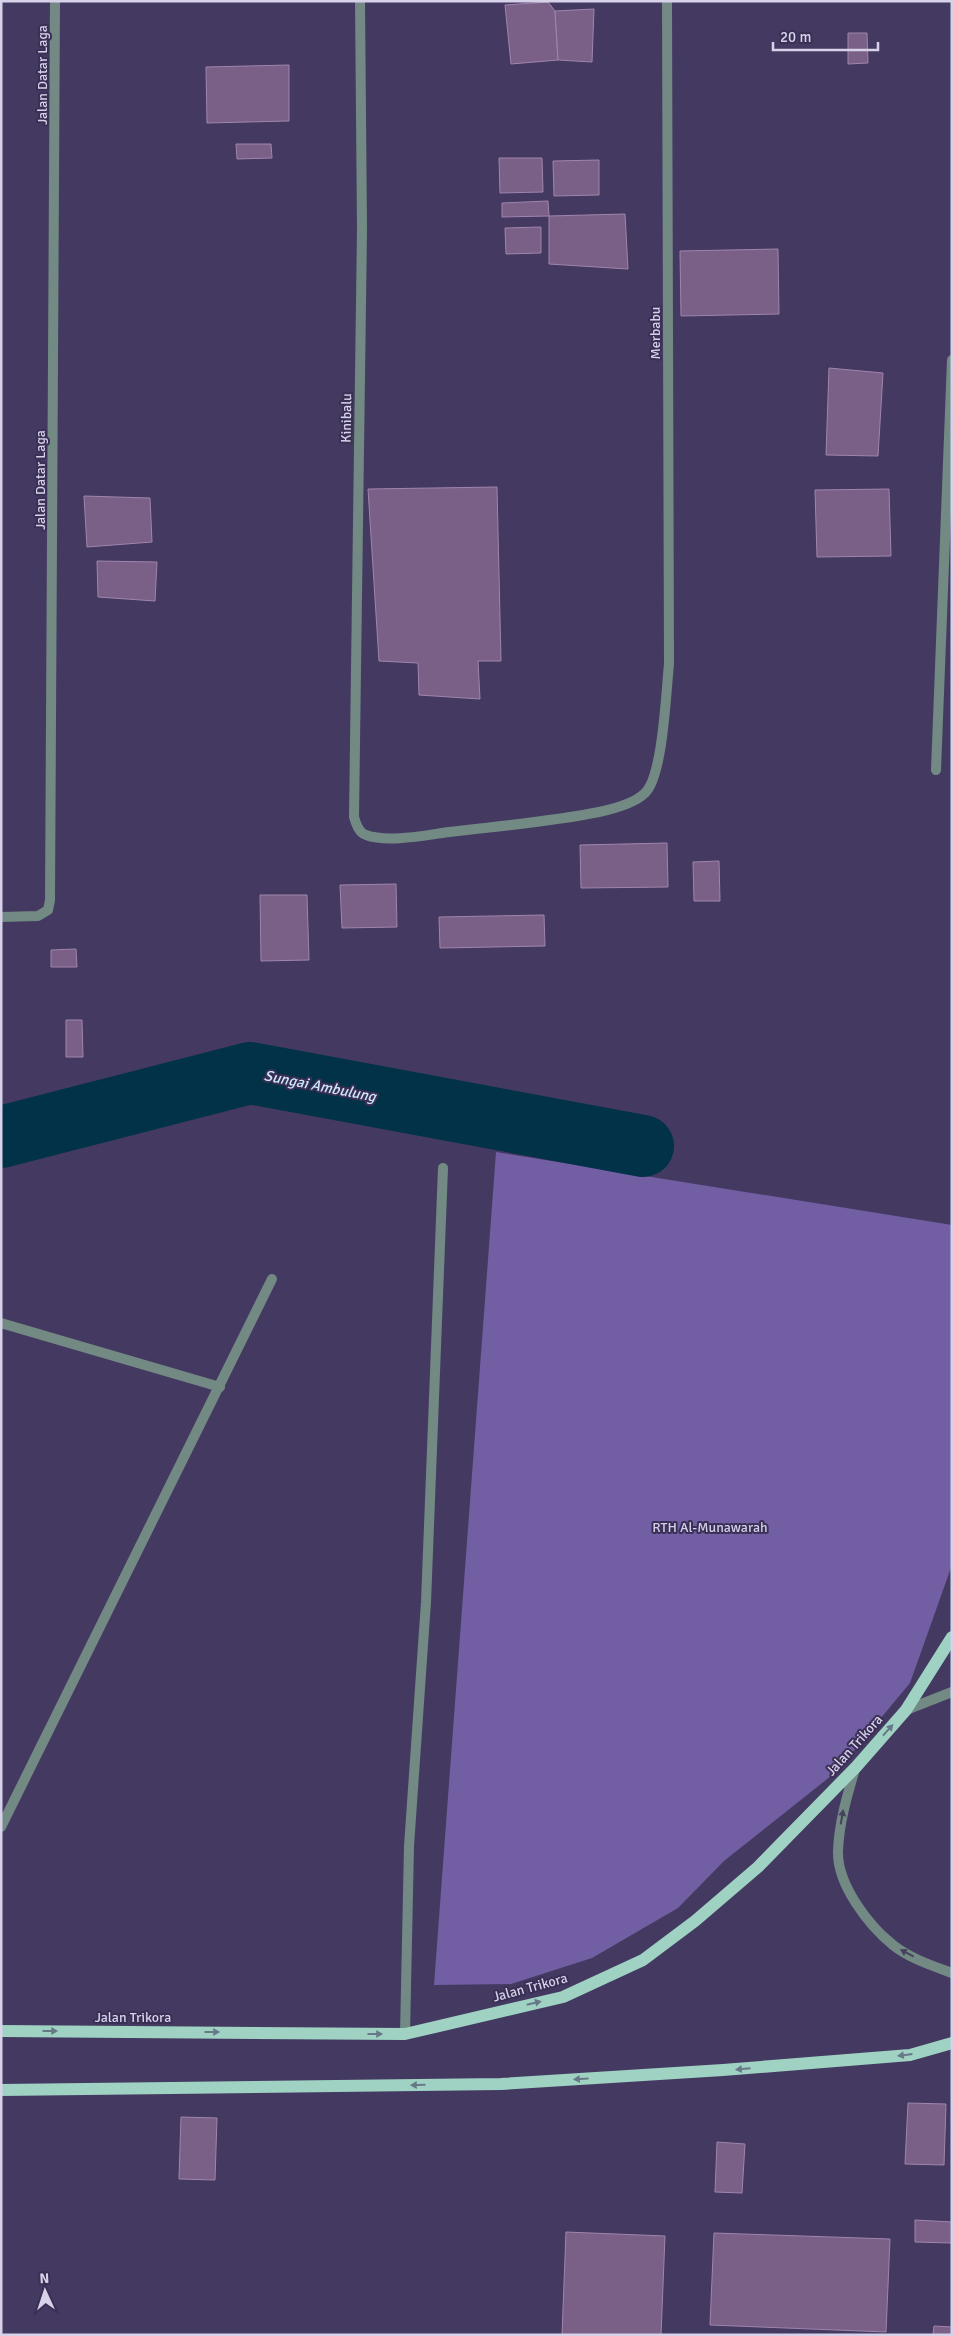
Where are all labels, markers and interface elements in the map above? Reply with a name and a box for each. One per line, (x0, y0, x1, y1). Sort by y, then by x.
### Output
scale bar (773, 20, 878, 52)
street label: Jalan Datar Laga (34, 25, 51, 125)
text: 20 m (780, 28, 811, 46)
street label: Merbabu (647, 307, 664, 360)
street label: Kinibalu (338, 393, 355, 443)
street label: Jalan Datar Laga (32, 430, 49, 530)
water label: Sungai Ambulung (263, 1066, 378, 1106)
park label: RTH Al-Munawarah (652, 1519, 768, 1536)
street label: Jalan Trikora (822, 1711, 886, 1779)
one-way arrow (882, 1725, 894, 1737)
one-way arrow (839, 1809, 847, 1825)
one-way arrow (900, 1949, 915, 1957)
street label: Jalan Trikora (491, 1969, 569, 2006)
one-way arrow (526, 1999, 541, 2007)
street label: Jalan Trikora (95, 2009, 171, 2026)
one-way arrow (42, 2027, 58, 2035)
one-way arrow (205, 2029, 221, 2037)
one-way arrow (367, 2030, 383, 2038)
one-way arrow (896, 2051, 912, 2059)
one-way arrow (735, 2065, 751, 2073)
one-way arrow (572, 2076, 588, 2084)
one-way arrow (410, 2081, 426, 2089)
north arrow (20, 2266, 70, 2316)
text: N (39, 2270, 50, 2287)

